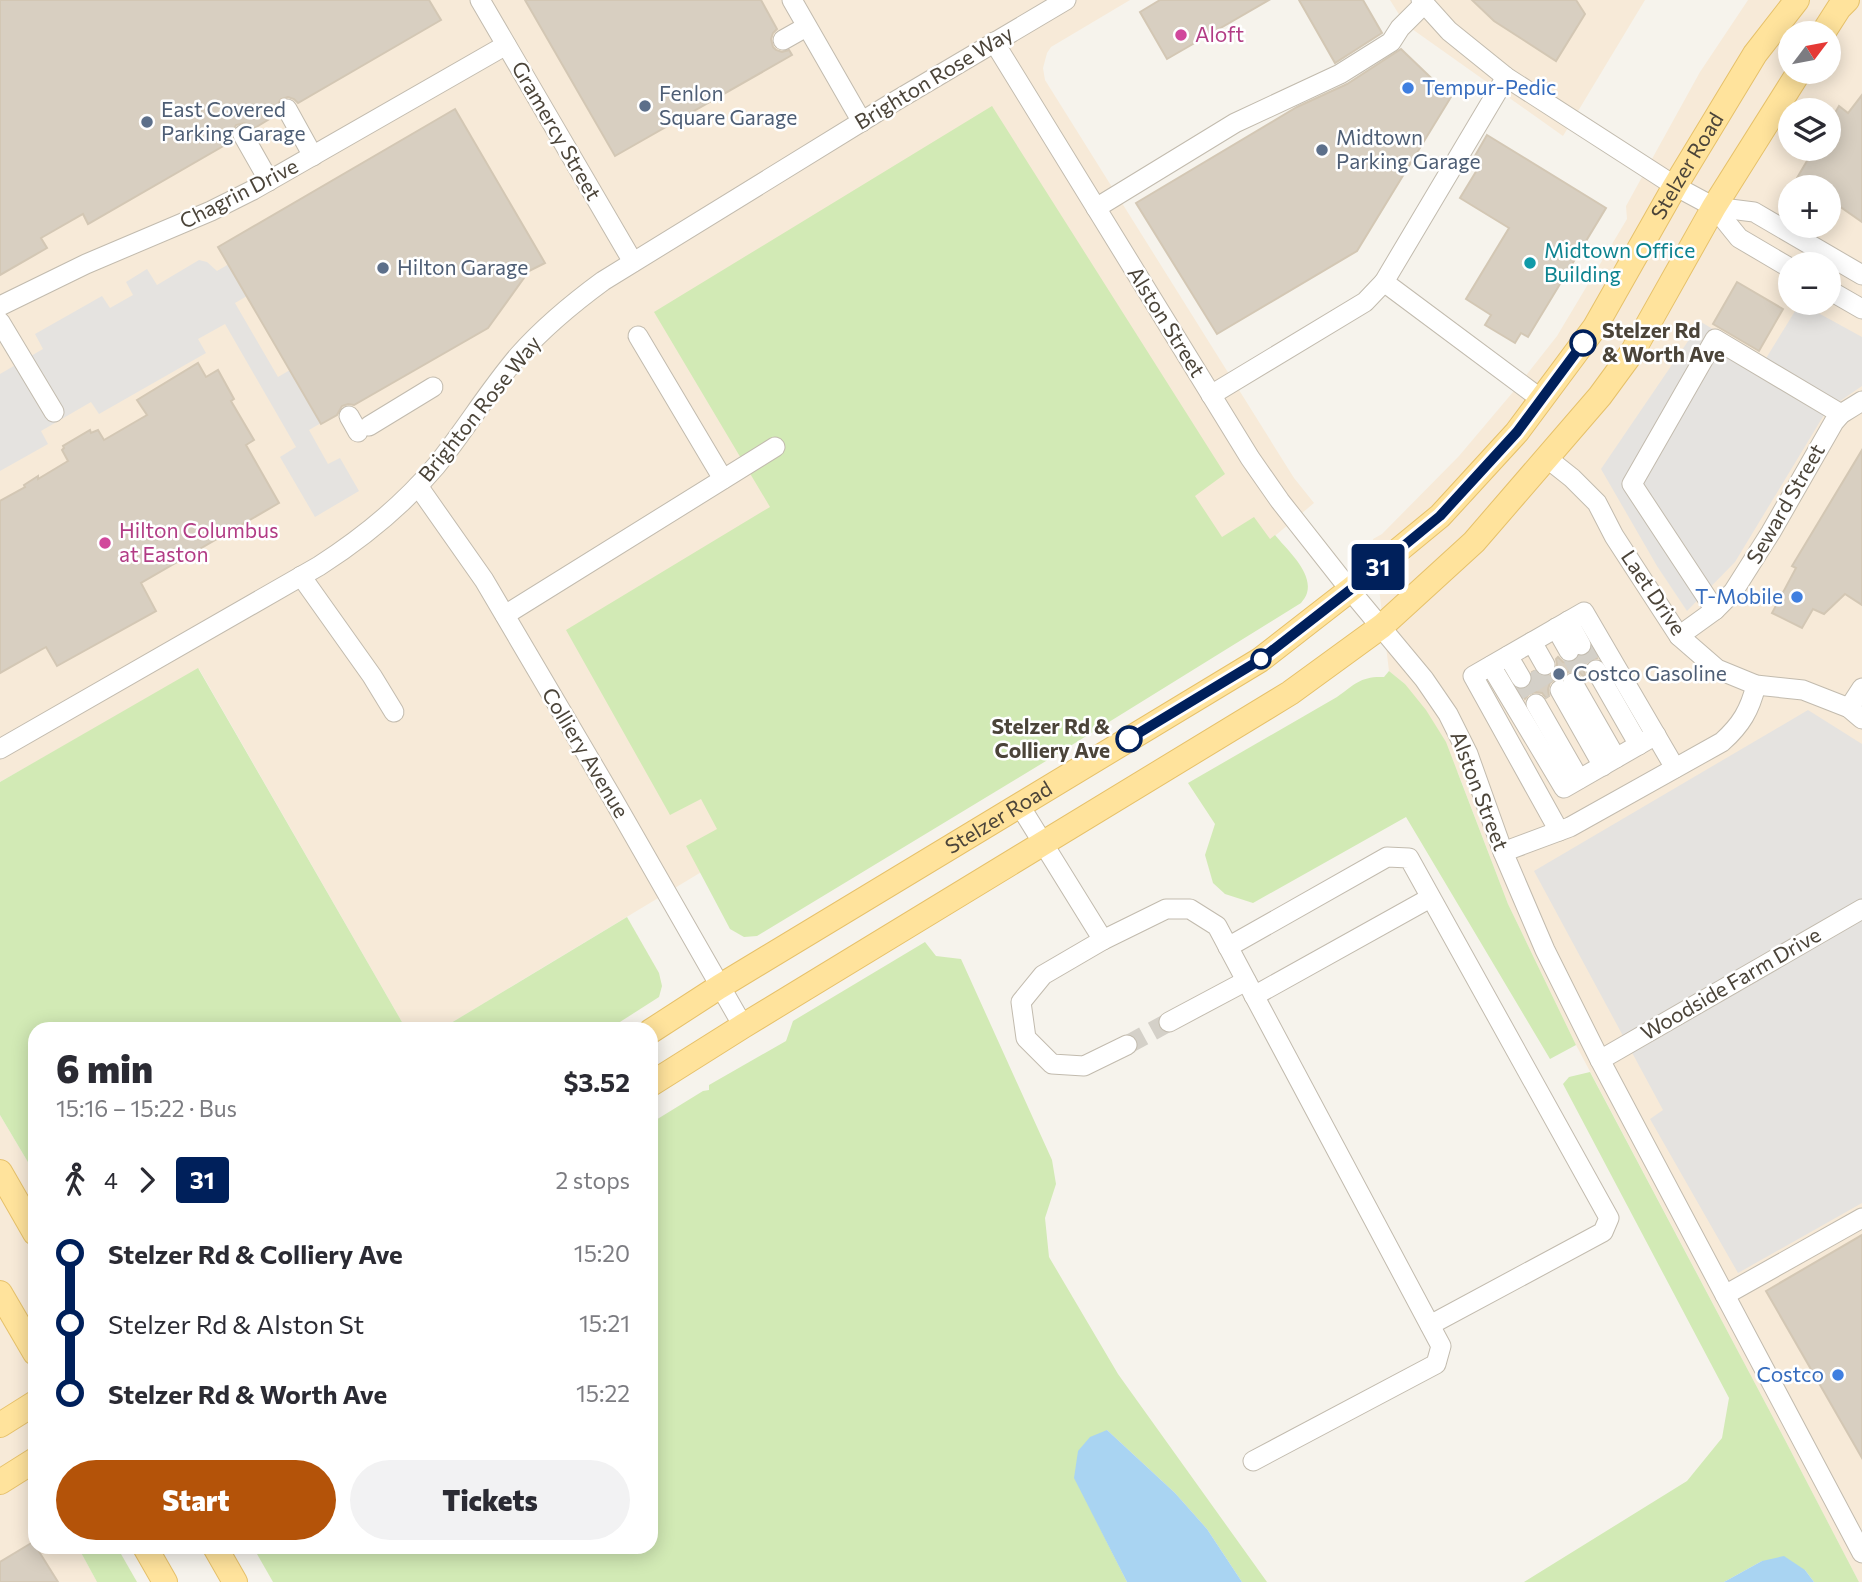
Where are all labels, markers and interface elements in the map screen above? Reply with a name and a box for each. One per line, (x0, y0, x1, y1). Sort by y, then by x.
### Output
street label: Brighton Rose Way (850, 20, 1017, 134)
place label: Aloft (1195, 21, 1244, 46)
north arrow (1778, 21, 1841, 84)
map controls (1778, 21, 1841, 315)
marker: Aloft (1173, 27, 1189, 43)
street label: Gramercy Street (507, 56, 607, 204)
place label: Tempur-Pedic (1422, 74, 1556, 99)
place label: Fenlon Square Garage (659, 80, 797, 129)
marker: Tempur-Pedic (1400, 80, 1416, 96)
place label: East Covered Parking Garage (161, 96, 306, 145)
marker: Fenlon Square Garage (637, 98, 653, 114)
button: layers (1778, 98, 1841, 161)
street label: Stelzer Road (1645, 107, 1728, 223)
marker: East Covered Parking Garage (139, 114, 155, 130)
place label: Midtown Parking Garage (1336, 124, 1481, 173)
marker: Midtown Parking Garage (1314, 142, 1330, 158)
street label: Chagrin Drive (175, 152, 302, 233)
button: + (1778, 175, 1841, 238)
place label: Midtown Office Building (1544, 237, 1695, 286)
button: − (1778, 252, 1841, 315)
place label: Hilton Garage (397, 254, 528, 279)
marker: Midtown Office Building (1522, 255, 1538, 271)
marker: Hilton Garage (375, 260, 391, 276)
street label: Alston Street (1123, 261, 1211, 381)
place label: Stelzer Rd & Worth Ave (1602, 317, 1725, 366)
street label: Brighton Rose Way (412, 330, 545, 486)
marker: Stelzer Rd & Worth Ave (1570, 330, 1596, 356)
street label: Seward Street (1740, 439, 1829, 568)
place label: Hilton Columbus at Easton (119, 517, 279, 566)
marker: Hilton Columbus at Easton (97, 535, 113, 551)
line badge: 31 (1346, 544, 1410, 590)
street label: Laet Drive (1617, 545, 1692, 639)
text: 31 (1366, 552, 1390, 581)
place label: T-Mobile (1695, 583, 1783, 608)
marker: T-Mobile (1789, 589, 1805, 605)
unlabelled marker (1251, 649, 1271, 669)
place label: Costco Gasoline (1573, 660, 1727, 685)
marker: Costco Gasoline (1551, 666, 1567, 682)
street label: Colliery Avenue (538, 683, 635, 822)
place label: Stelzer Rd & Colliery Ave (991, 713, 1110, 762)
marker: Stelzer Rd & Colliery Ave (1116, 726, 1142, 752)
street label: Alston Street (1446, 727, 1515, 854)
street label: Stelzer Road (940, 775, 1056, 858)
street label: Woodside Farm Drive (1636, 921, 1825, 1044)
text: 6 min (56, 1044, 153, 1091)
text: $3.52 (563, 1066, 630, 1097)
text: 15:16 – 15:22 · Bus (56, 1094, 237, 1122)
icon: walk (56, 1161, 94, 1199)
icon: forward (128, 1161, 166, 1199)
text: 31 (190, 1165, 215, 1194)
text: 4 (104, 1166, 118, 1194)
text: 2 stops (556, 1166, 630, 1194)
text: Stelzer Rd & Colliery Ave (108, 1238, 403, 1269)
text: 15:20 (574, 1239, 630, 1267)
text: Stelzer Rd & Alston St (108, 1308, 364, 1339)
text: 15:21 (579, 1309, 630, 1337)
place label: Costco (1756, 1361, 1824, 1386)
marker: Costco (1830, 1367, 1846, 1383)
text: Stelzer Rd & Worth Ave (108, 1378, 387, 1409)
text: 15:22 (576, 1379, 630, 1407)
button: Start (56, 1460, 336, 1540)
button: Tickets (350, 1460, 630, 1540)

